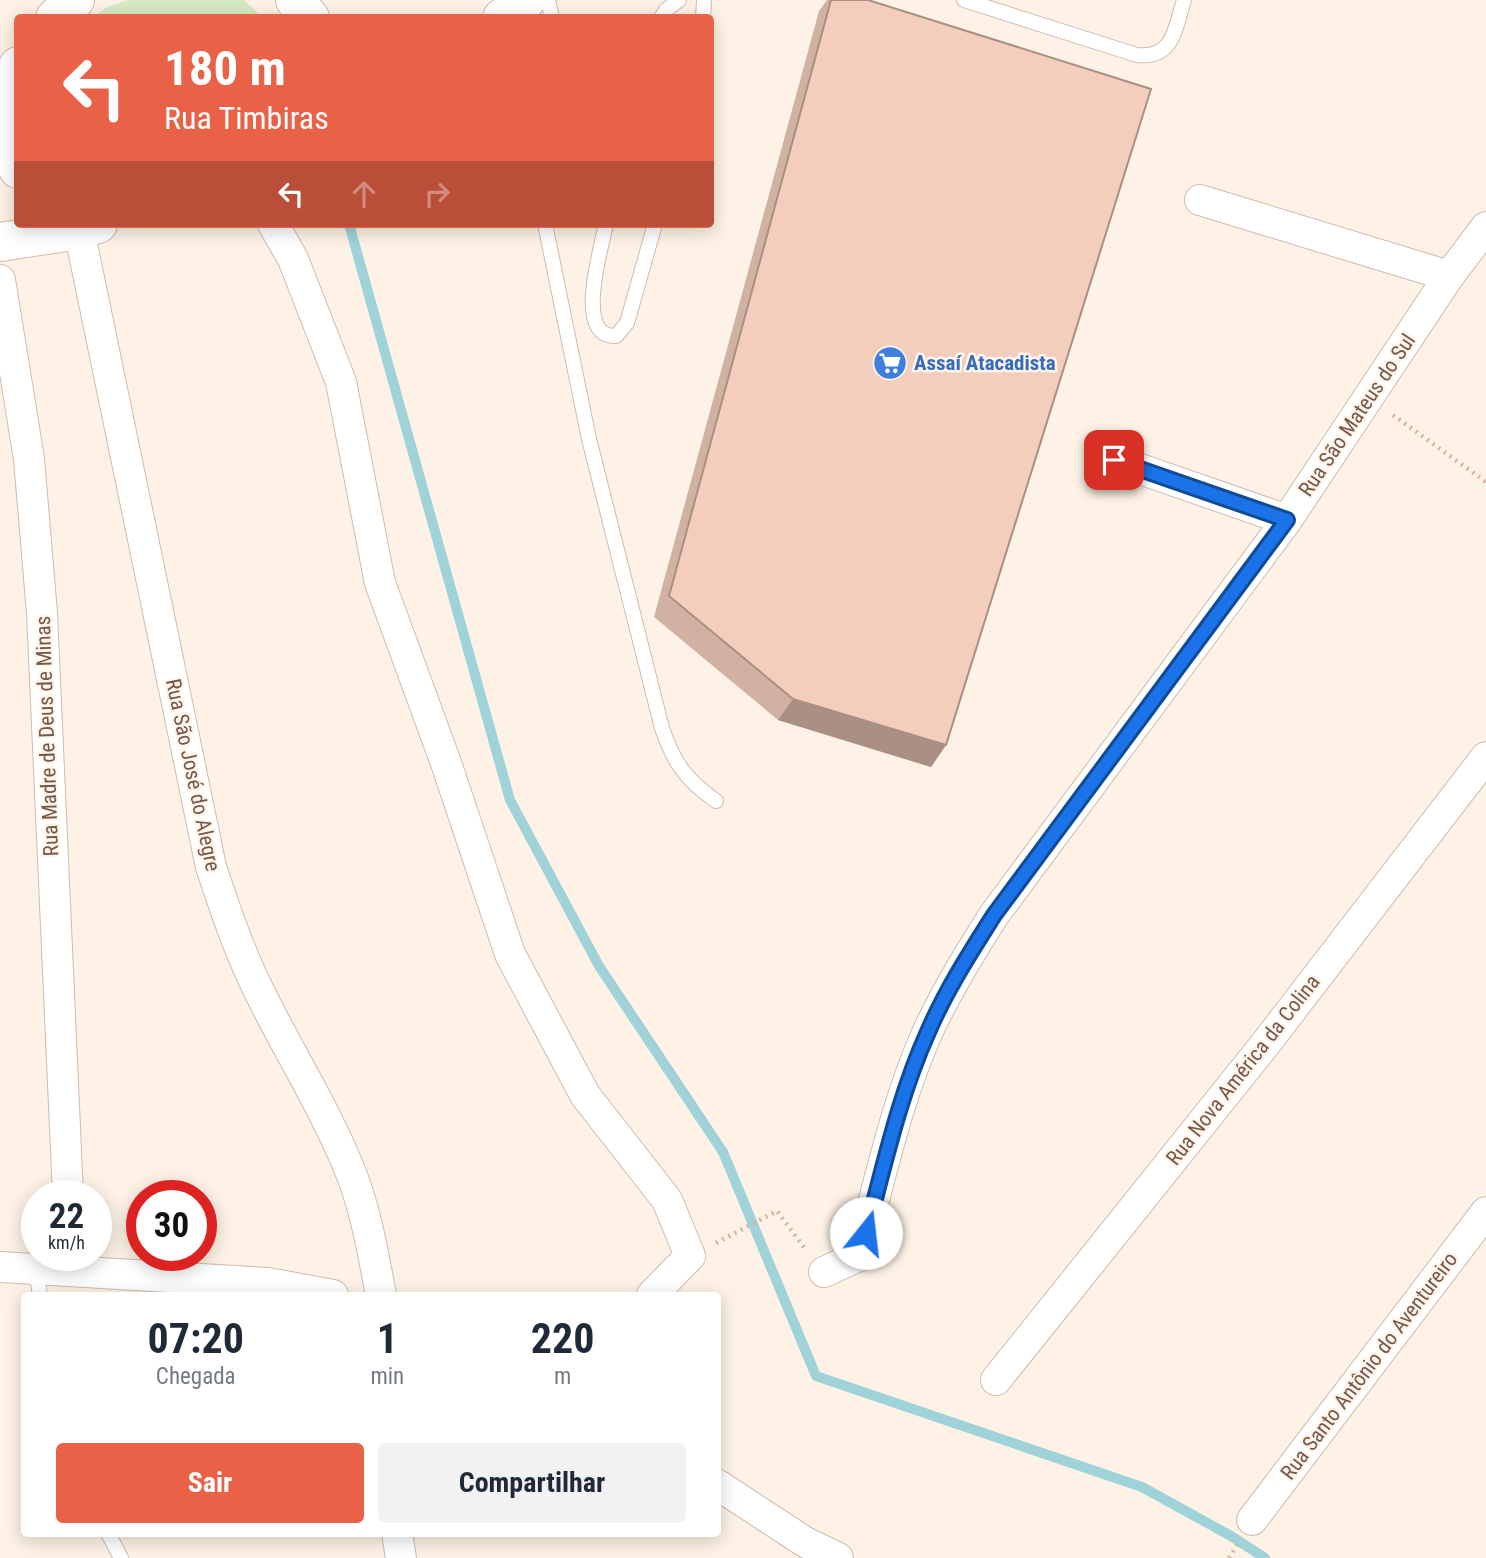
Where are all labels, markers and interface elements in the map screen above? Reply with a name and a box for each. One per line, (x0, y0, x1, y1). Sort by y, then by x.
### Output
text: 180 m (164, 40, 286, 97)
icon: left (49, 42, 140, 133)
text: Rua Timbiras (164, 99, 329, 137)
icon: left (272, 175, 310, 213)
icon: ahead (345, 175, 383, 213)
icon: right (418, 175, 456, 213)
street label: Rua São Mateus do Sul (1294, 329, 1420, 501)
supermarket icon: Assaí Atacadista (871, 344, 909, 382)
place label: Assaí Atacadista (914, 351, 1056, 375)
pin (1084, 430, 1144, 490)
icon: arrive (1095, 441, 1133, 479)
street label: Rua Madre de Deus de Minas (31, 615, 63, 857)
street label: Rua São José do Alegre (161, 676, 225, 874)
street label: Rua Nova América da Colina (1161, 970, 1325, 1170)
speed limit sign: 30 (126, 1180, 217, 1271)
text: 22 (49, 1196, 84, 1237)
position arrow (829, 1196, 903, 1270)
text: km/h (48, 1232, 85, 1253)
street label: Rua Santo Antônio do Aventureiro (1276, 1248, 1462, 1484)
text: 07:20 (148, 1314, 244, 1363)
text: 1 (377, 1314, 398, 1363)
text: 220 (531, 1314, 594, 1363)
text: Chegada (156, 1363, 236, 1390)
text: min (370, 1363, 404, 1390)
text: m (554, 1363, 571, 1390)
button: Sair (56, 1443, 364, 1523)
button: Compartilhar (378, 1443, 686, 1523)

